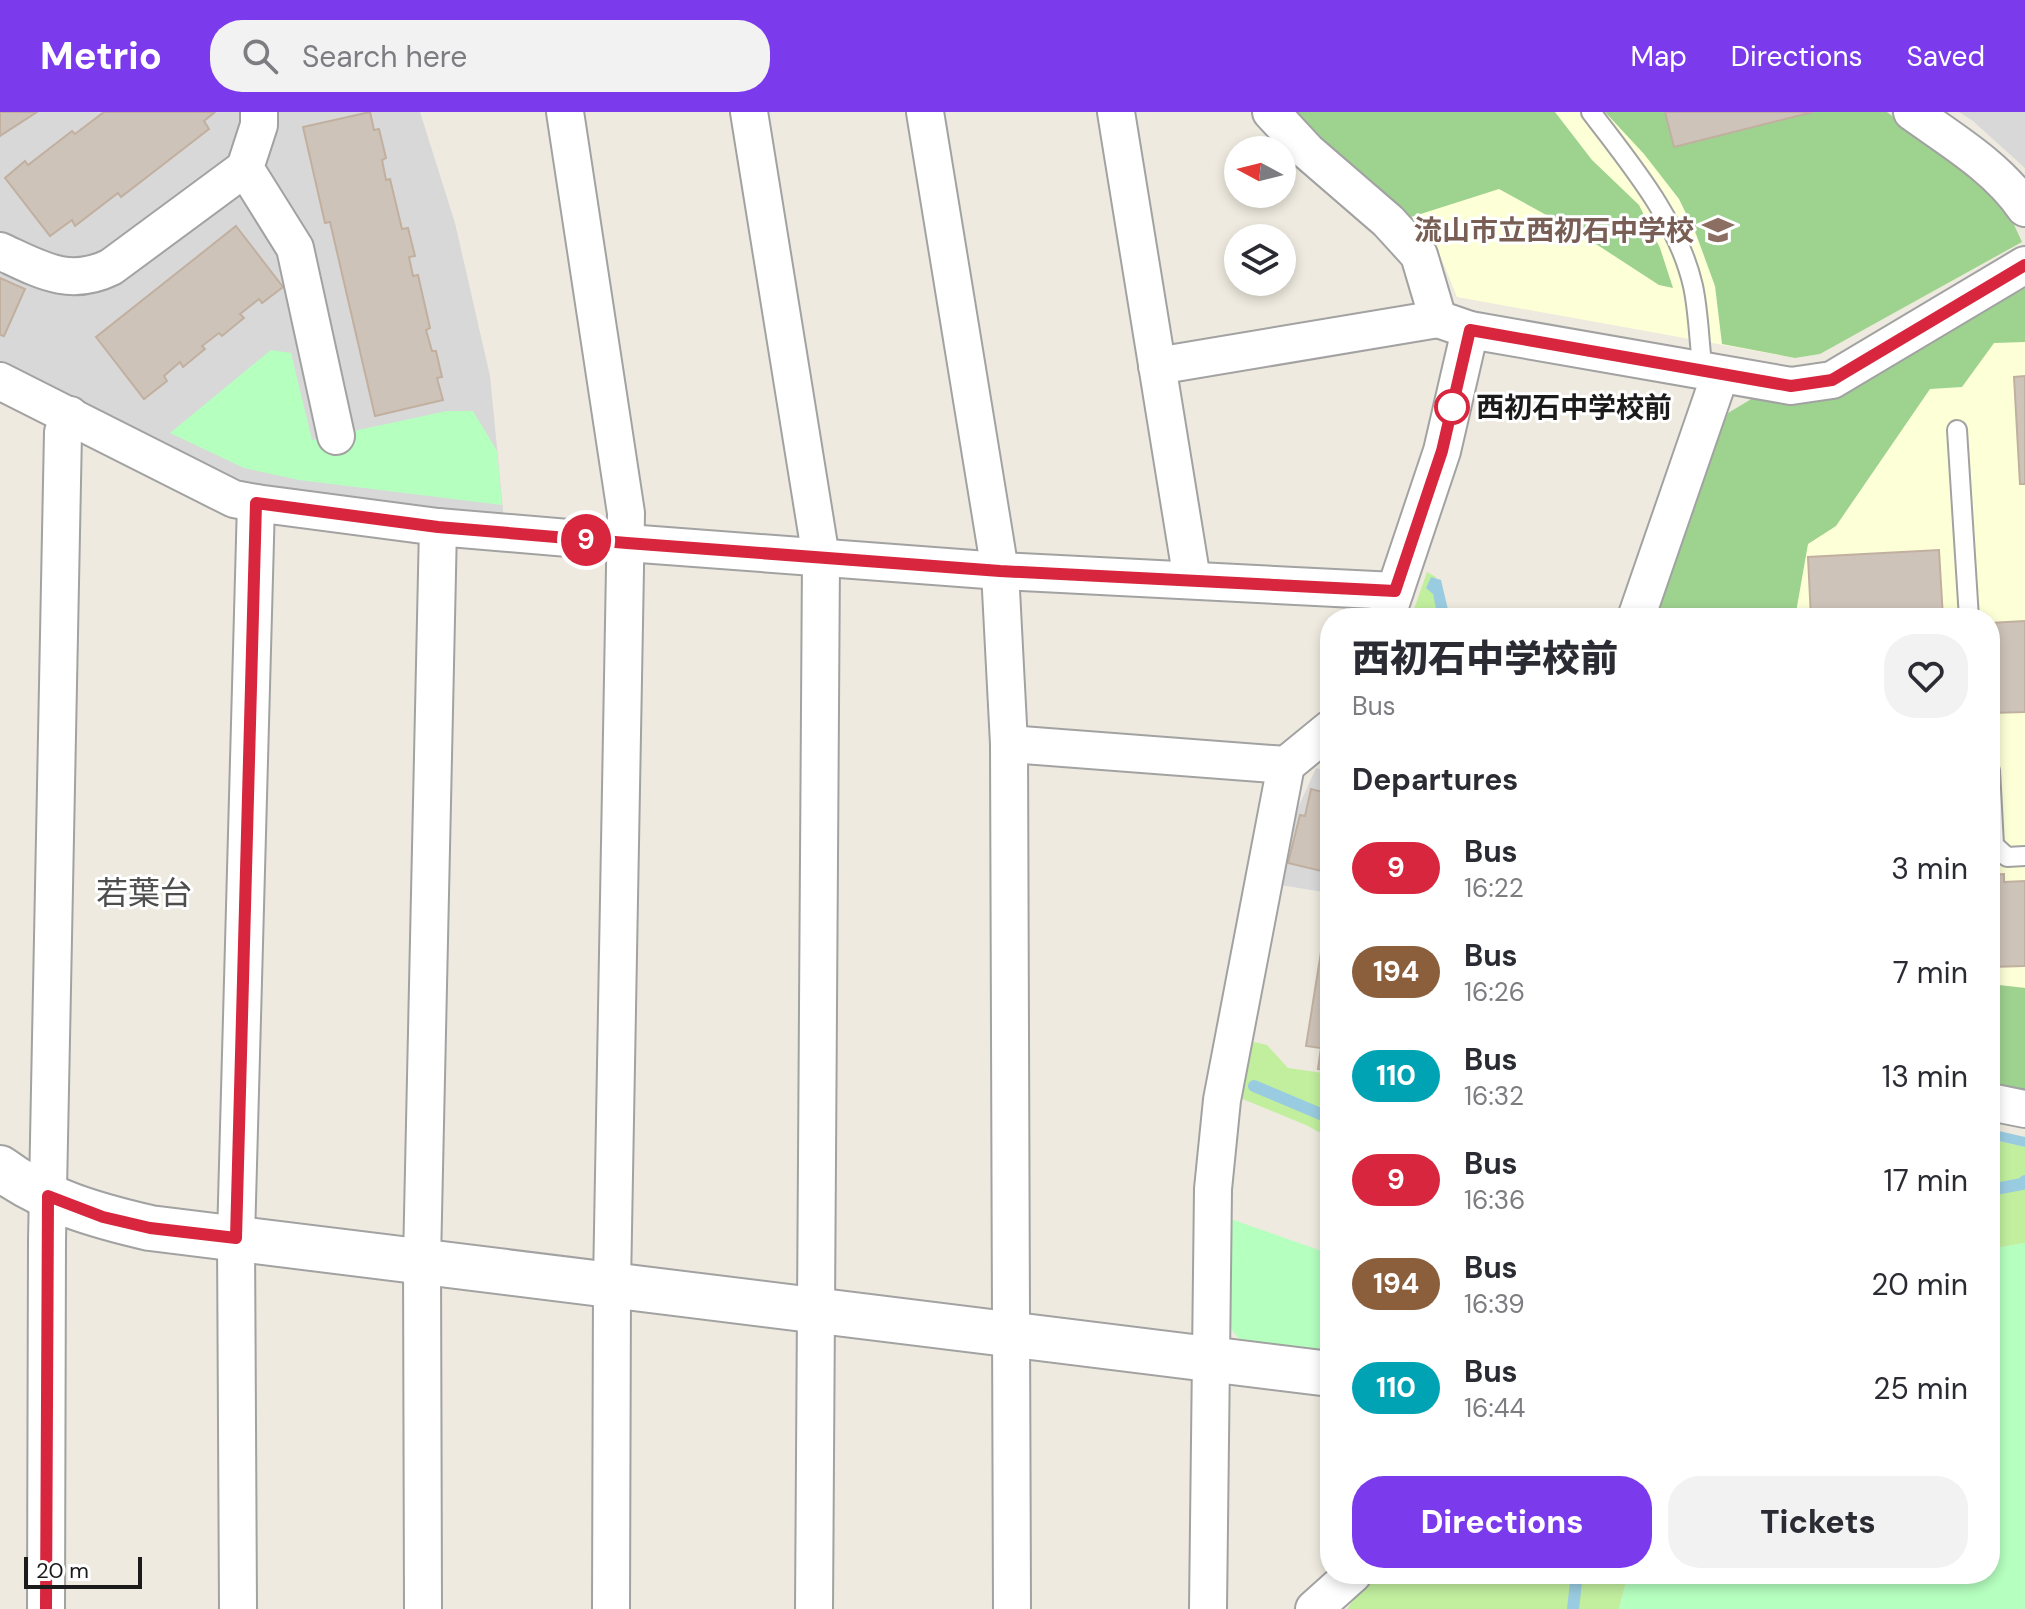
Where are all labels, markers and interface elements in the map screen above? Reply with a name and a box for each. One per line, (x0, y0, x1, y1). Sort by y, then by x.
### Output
search box (210, 20, 770, 92)
text: Metrio (40, 31, 162, 81)
icon: search (238, 34, 282, 78)
text: Search here (302, 37, 467, 76)
text: Map (1630, 38, 1687, 75)
text: Directions (1731, 38, 1863, 75)
text: Saved (1907, 38, 1985, 75)
north arrow (1224, 136, 1296, 208)
map controls (1224, 136, 1296, 296)
place label: 流山市立西初石中学校 (1414, 212, 1694, 249)
school or university icon: 流山市立西初石中学校 (1701, 213, 1735, 247)
button: layers (1224, 224, 1296, 296)
place label: 西初石中学校前 (1476, 389, 1672, 426)
marker: 西初石中学校前 (1435, 390, 1469, 424)
line badge: 9 (560, 514, 612, 566)
text: 9 (577, 521, 595, 558)
text: 西初石中学校前 (1352, 634, 1618, 684)
button: heart (1884, 634, 1968, 718)
text: Bus (1352, 689, 1396, 723)
text: Departures (1352, 760, 1518, 799)
text: Bus (1464, 832, 1518, 871)
text: 9 (1387, 849, 1405, 886)
text: 3 min (1891, 849, 1968, 888)
text: 16:22 (1464, 871, 1524, 905)
district label: 若葉台 (96, 872, 192, 914)
text: Bus (1464, 936, 1518, 975)
text: 194 (1373, 953, 1419, 990)
text: 7 min (1893, 953, 1968, 992)
text: 16:26 (1464, 975, 1525, 1009)
text: Bus (1464, 1040, 1518, 1079)
text: 110 (1376, 1057, 1416, 1094)
text: 13 min (1882, 1057, 1968, 1096)
text: 16:32 (1464, 1079, 1524, 1113)
text: Bus (1464, 1144, 1518, 1183)
text: 9 (1387, 1161, 1405, 1198)
text: 17 min (1883, 1161, 1968, 1200)
text: 16:36 (1464, 1183, 1525, 1217)
text: Bus (1464, 1248, 1518, 1287)
text: 194 (1373, 1265, 1419, 1302)
text: 20 min (1871, 1265, 1968, 1304)
text: 16:39 (1464, 1287, 1525, 1321)
text: Bus (1464, 1352, 1518, 1391)
text: 110 (1376, 1369, 1416, 1406)
text: 25 min (1873, 1369, 1968, 1408)
text: 16:44 (1464, 1391, 1525, 1425)
button: Directions (1352, 1476, 1652, 1568)
button: Tickets (1668, 1476, 1968, 1568)
scale bar (24, 1553, 142, 1589)
text: 20 m (36, 1556, 89, 1585)

